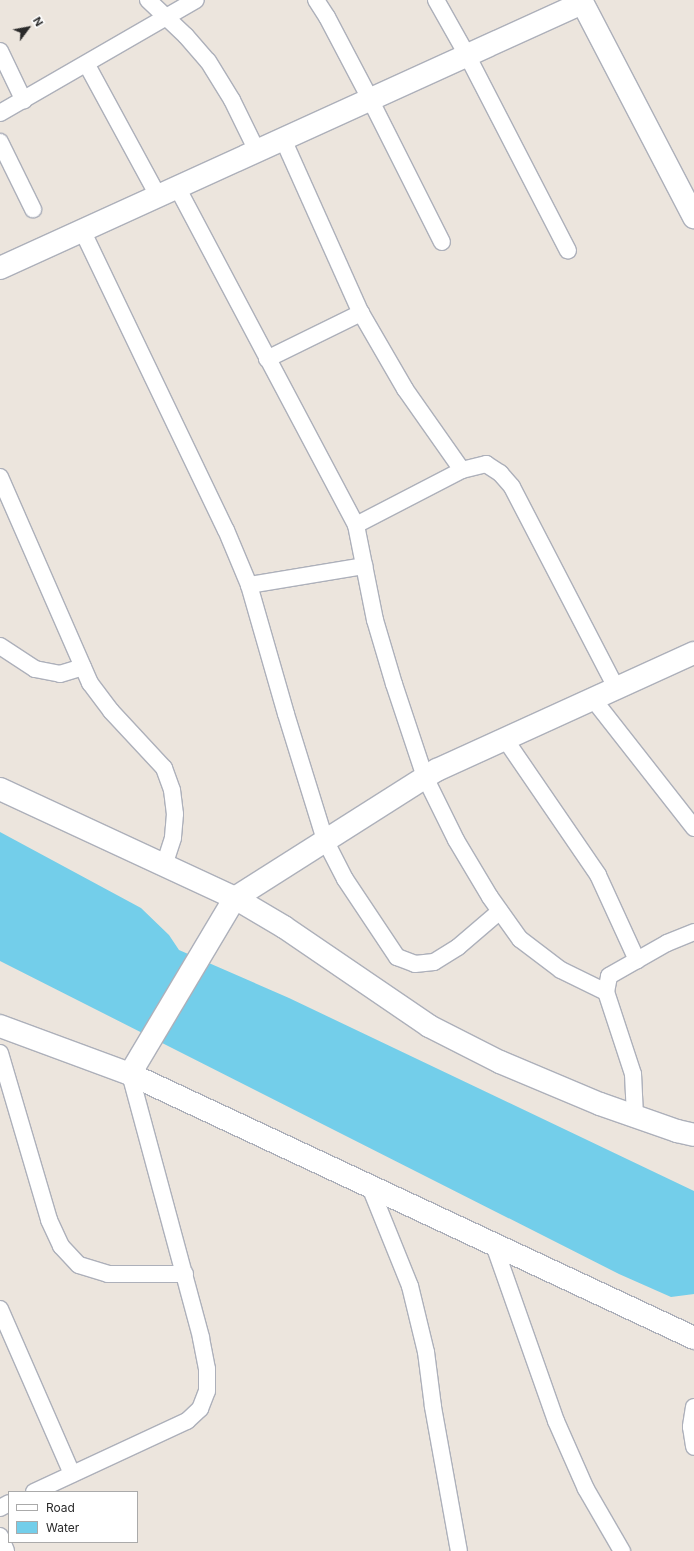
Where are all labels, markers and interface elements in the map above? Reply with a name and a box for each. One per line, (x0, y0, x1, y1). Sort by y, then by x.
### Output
north arrow (8, 8, 48, 48)
text: N (30, 14, 46, 29)
legend (8, 1491, 138, 1543)
text: Road (46, 1500, 75, 1515)
text: Water (46, 1520, 79, 1535)

